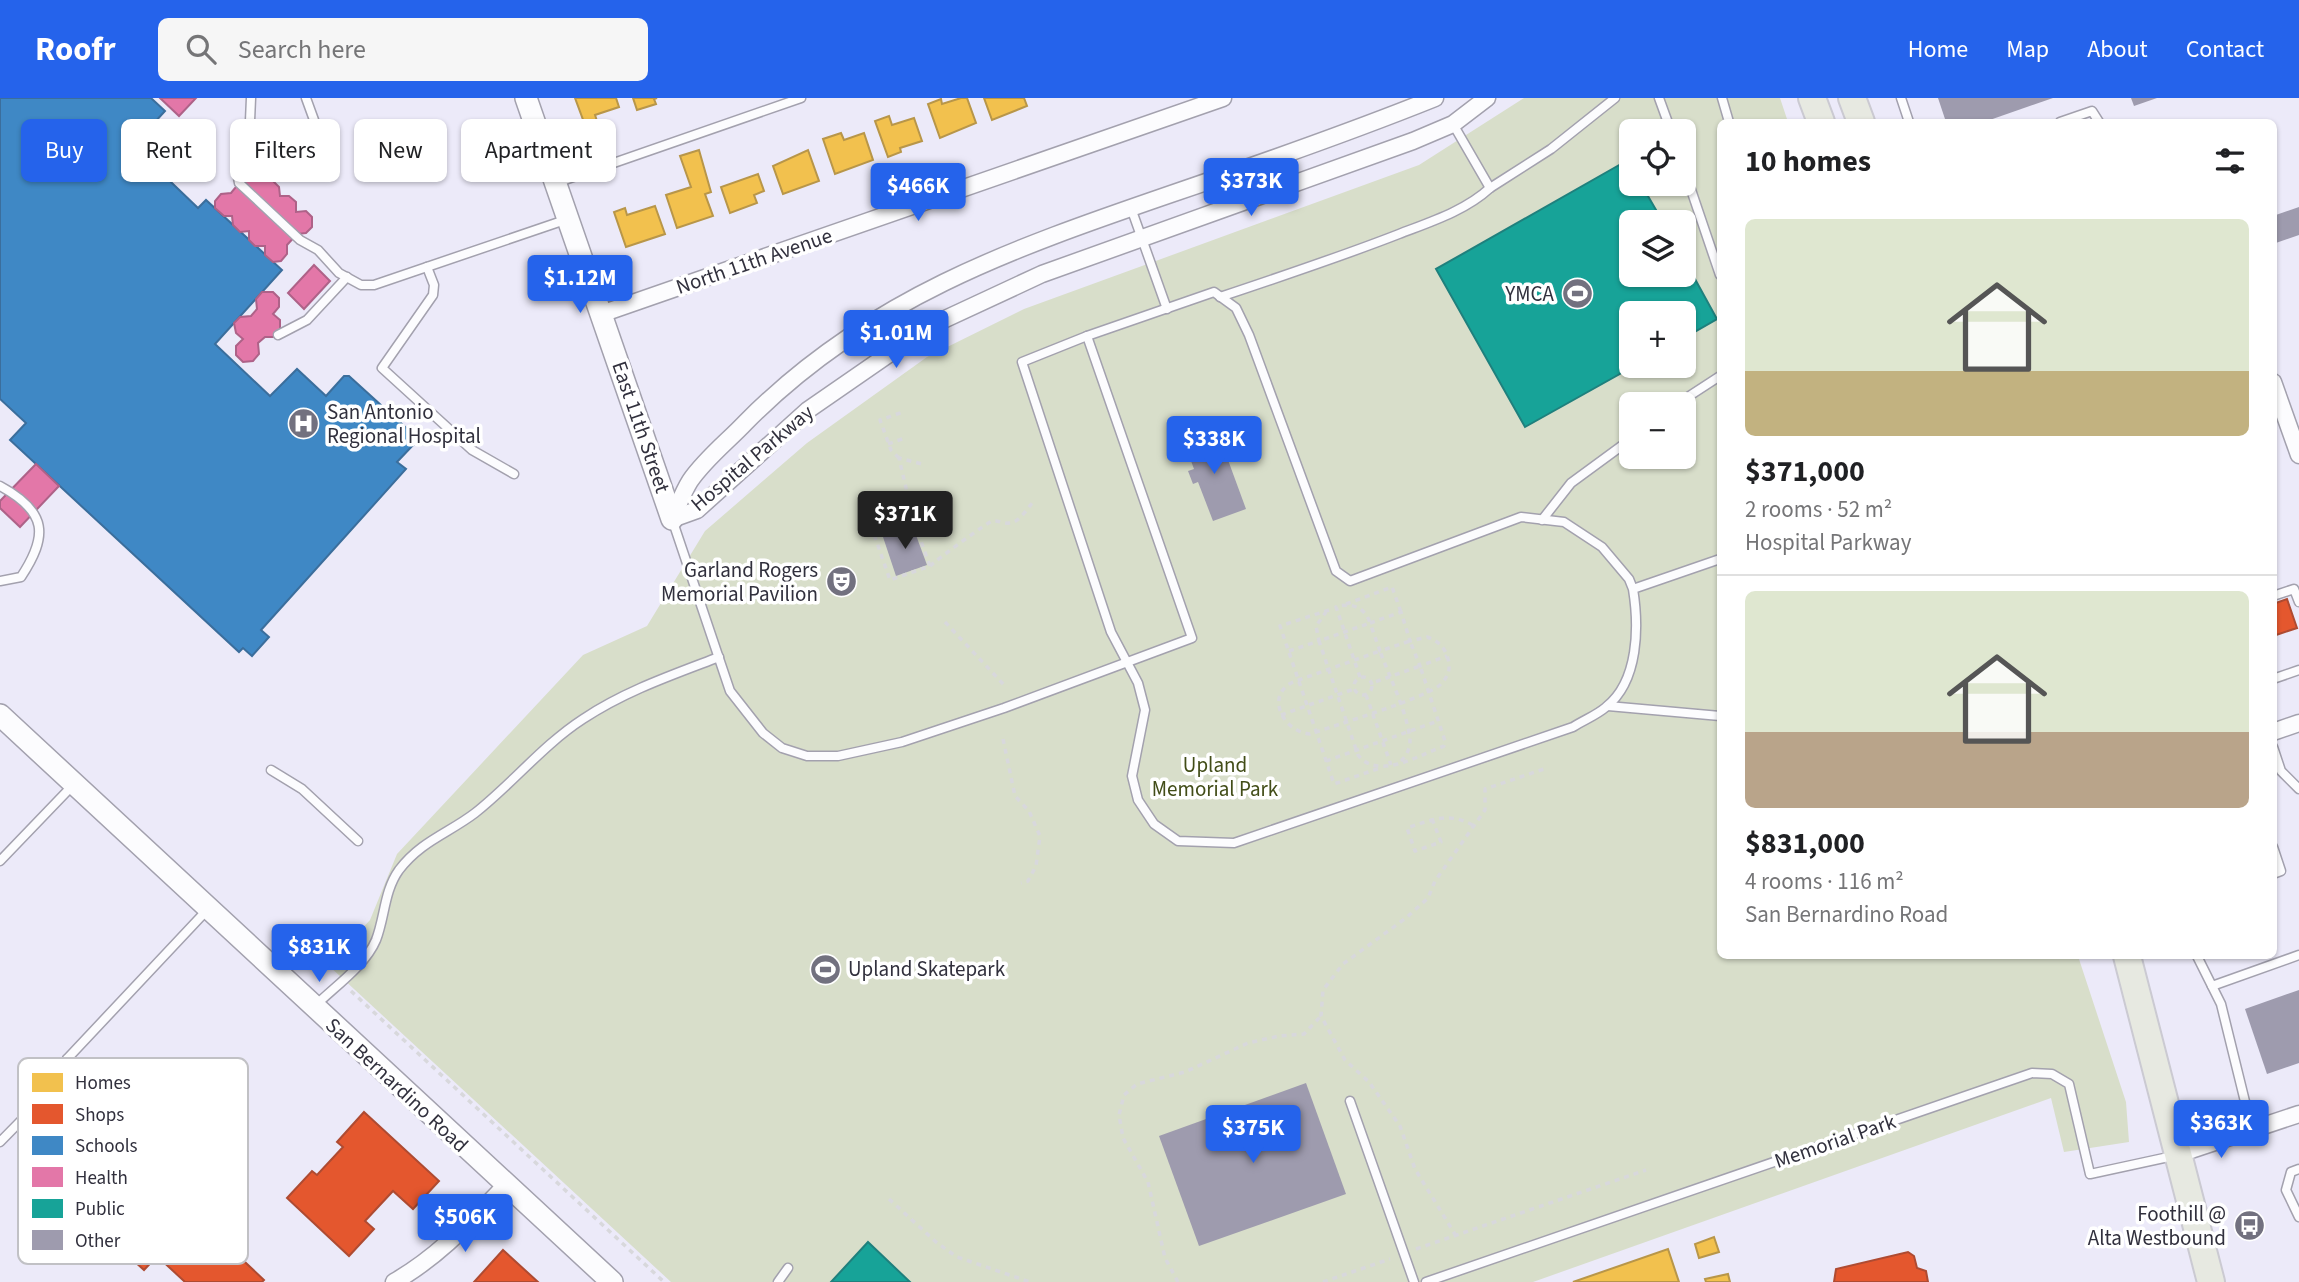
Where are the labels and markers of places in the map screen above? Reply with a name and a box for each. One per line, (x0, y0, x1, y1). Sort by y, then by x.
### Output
pin: $373K (1202, 158, 1300, 218)
pin: $466K (869, 164, 967, 223)
pin: $1.12M (523, 256, 637, 315)
sports icon: YMCA (1560, 277, 1594, 311)
place label: YMCA (1504, 279, 1555, 309)
pin: $1.01M (839, 310, 953, 370)
place label: San Antonio Regional Hospital (327, 397, 481, 451)
hospital icon: San Antonio Regional Hospital (287, 407, 321, 441)
pin: $338K (1165, 416, 1263, 476)
pin: $371K (856, 491, 954, 551)
place label: Garland Rogers Memorial Pavilion (661, 555, 818, 609)
theatre icon: Garland Rogers Memorial Pavilion (824, 565, 858, 599)
pin: $831K (270, 924, 368, 984)
sports icon: Upland Skatepark (808, 952, 842, 986)
place label: Upland Skatepark (848, 954, 1006, 984)
pin: $363K (2172, 1100, 2270, 1160)
pin: $375K (1204, 1105, 1302, 1165)
pin: $506K (416, 1194, 514, 1254)
place label: Foothill @ Alta Westbound (2088, 1199, 2226, 1253)
bus stop icon: Foothill @ Alta Westbound (2232, 1209, 2266, 1243)

